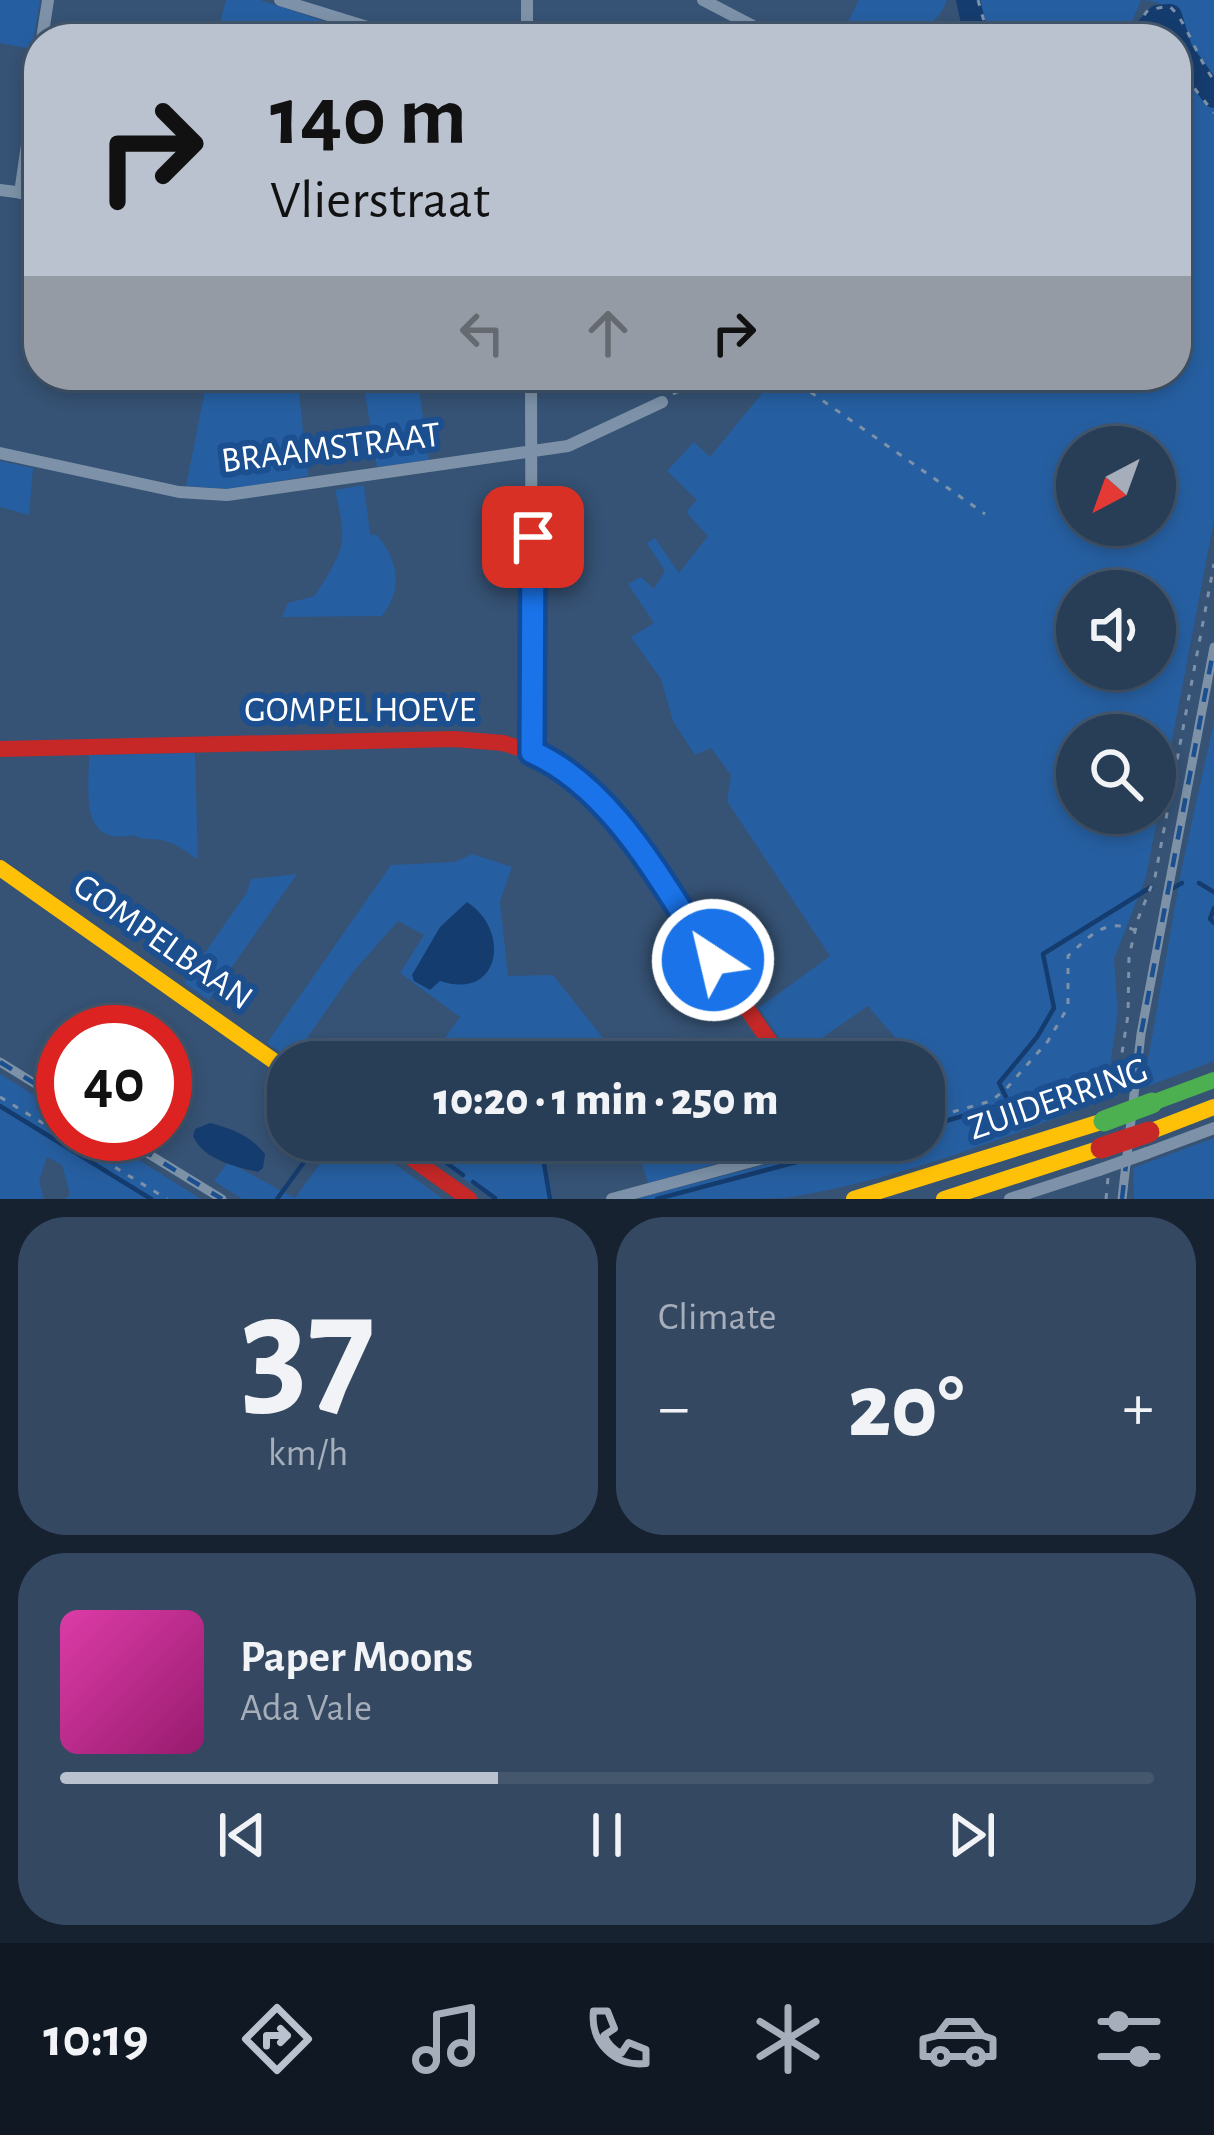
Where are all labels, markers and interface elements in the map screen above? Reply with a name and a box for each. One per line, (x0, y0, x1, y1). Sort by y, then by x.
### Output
icon: right (72, 72, 228, 228)
text: 140 m (270, 76, 467, 160)
text: Vlierstraat (270, 174, 490, 228)
icon: left (449, 300, 515, 366)
icon: ahead (575, 300, 641, 366)
icon: right (701, 300, 767, 366)
street label: BRAAMSTRAAT (219, 417, 443, 479)
north arrow (1056, 426, 1176, 546)
map controls (1056, 426, 1176, 834)
pin (482, 486, 584, 588)
icon: arrive (500, 504, 566, 570)
button: sound (1056, 570, 1176, 690)
street label: GOMPEL HOEVE (244, 692, 476, 728)
button: search (1056, 714, 1176, 834)
street label: GOMPELBAAN (67, 867, 259, 1017)
position arrow (650, 897, 776, 1023)
speed limit sign: 40 (36, 1005, 192, 1161)
street label: ZUIDERRING (964, 1052, 1152, 1146)
text: 10:20 · 1 min · 250 m (434, 1078, 778, 1123)
text: 37 (241, 1274, 375, 1430)
text: Climate (658, 1298, 776, 1337)
text: 20° (848, 1363, 964, 1453)
text: − (658, 1375, 690, 1441)
text: + (1122, 1375, 1154, 1441)
text: km/h (268, 1434, 348, 1473)
text: Paper Moons (240, 1635, 473, 1680)
text: Ada Vale (240, 1689, 372, 1728)
icon: previous (209, 1802, 275, 1868)
icon: pause (574, 1802, 640, 1868)
icon: next (939, 1802, 1005, 1868)
icon: directions (235, 1997, 319, 2081)
icon: music (405, 1997, 489, 2081)
icon: phone (576, 1997, 660, 2081)
icon: climate (746, 1997, 830, 2081)
icon: car (916, 1997, 1000, 2081)
icon: filters (1087, 1997, 1171, 2081)
text: 10:19 (43, 2012, 149, 2066)

